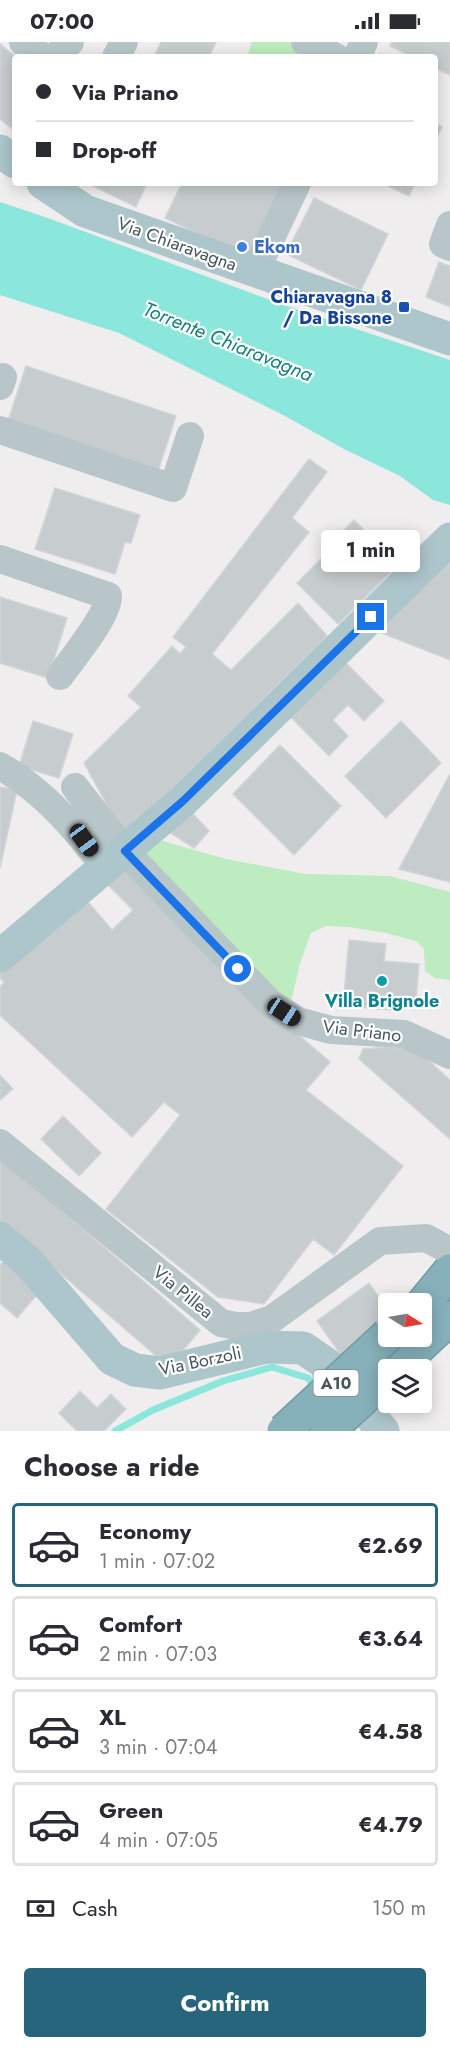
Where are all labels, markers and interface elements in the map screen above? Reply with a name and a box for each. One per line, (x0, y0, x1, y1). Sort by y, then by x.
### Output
text: 07:00 (30, 5, 94, 37)
text: Via Priano (72, 76, 179, 108)
text: Drop-off (72, 134, 156, 166)
street label: Via Chiaravagna (114, 210, 240, 278)
place label: Ekom (254, 234, 300, 260)
marker: Ekom (235, 240, 249, 254)
place label: Chiaravagna 8 / Da Bissone (271, 284, 392, 331)
water label: Torrente Chiaravagna (139, 295, 317, 389)
marker: Chiaravagna 8 / Da Bissone (397, 300, 411, 314)
callout: 1 min (322, 530, 421, 572)
text: 1 min (346, 536, 395, 565)
route end (357, 603, 384, 630)
car (66, 820, 102, 860)
route start (224, 955, 251, 982)
marker: Villa Brignole (375, 974, 389, 988)
place label: Villa Brignole (324, 988, 439, 1014)
car (264, 995, 304, 1029)
street label: Via Priano (321, 1013, 403, 1049)
street label: Via Pillea (147, 1259, 219, 1325)
north arrow (378, 1293, 432, 1347)
map controls (378, 1293, 432, 1413)
street label: Via Borzoli (156, 1340, 244, 1382)
button: layers (378, 1359, 432, 1413)
road number: A10 (314, 1370, 358, 1396)
text: Choose a ride (24, 1447, 199, 1486)
text: Economy (99, 1515, 191, 1547)
icon: car (27, 1518, 81, 1572)
text: €2.69 (358, 1529, 423, 1561)
text: 1 min · 07:02 (99, 1547, 215, 1576)
text: Comfort (99, 1608, 182, 1640)
icon: car (27, 1611, 81, 1665)
text: €3.64 (358, 1622, 423, 1654)
text: 2 min · 07:03 (99, 1640, 217, 1669)
text: XL (99, 1701, 126, 1733)
icon: car (27, 1704, 81, 1758)
text: €4.58 (358, 1715, 423, 1747)
text: 3 min · 07:04 (99, 1733, 217, 1762)
text: Green (99, 1794, 163, 1826)
icon: car (27, 1797, 81, 1851)
text: €4.79 (358, 1808, 423, 1840)
text: 4 min · 07:05 (99, 1826, 218, 1855)
icon: cash (24, 1892, 57, 1925)
text: Cash (72, 1892, 118, 1924)
text: 150 m (372, 1894, 426, 1923)
button: Confirm (24, 1968, 426, 2037)

